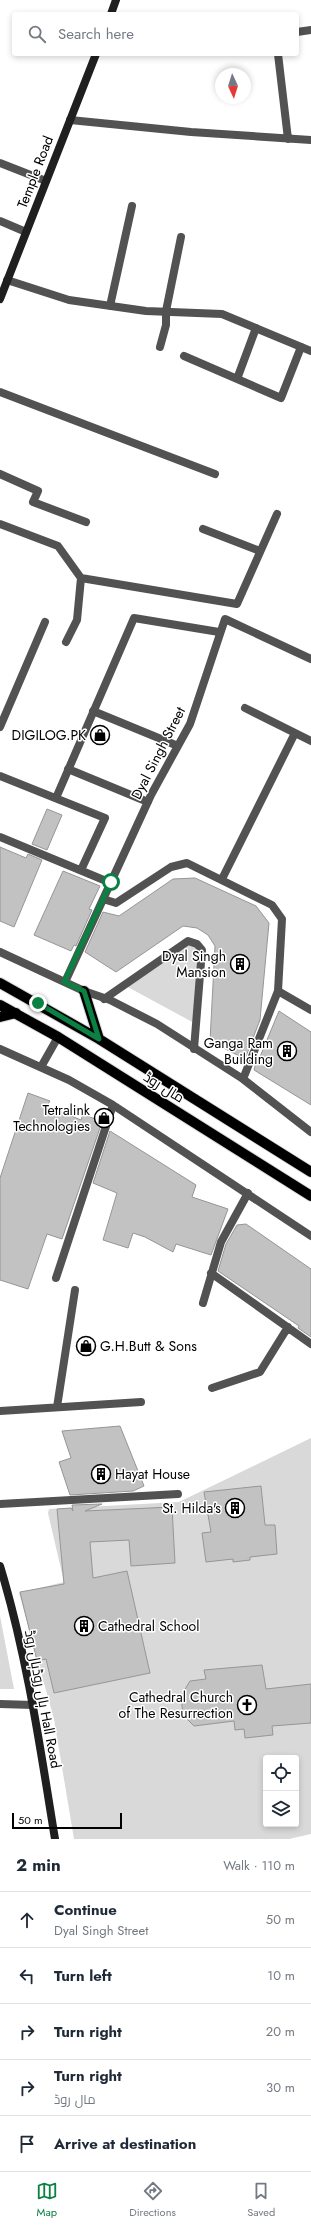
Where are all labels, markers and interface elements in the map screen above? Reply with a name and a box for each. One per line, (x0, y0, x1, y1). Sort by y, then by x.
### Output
search box (12, 12, 299, 56)
icon: search (26, 23, 48, 45)
text: Search here (58, 23, 134, 45)
north arrow (215, 68, 251, 104)
street label: Temple Road (12, 133, 58, 211)
street label: Dyal Singh Street (126, 703, 190, 803)
shop icon: DIGILOG.PK (89, 724, 111, 746)
place label: DIGILOG.PK (12, 725, 86, 745)
route start (102, 873, 120, 891)
place label: Dyal Singh Mansion (162, 946, 226, 982)
building icon: Dyal Singh Mansion (229, 953, 251, 975)
route end (29, 994, 47, 1012)
place label: Ganga Ram Building (204, 1033, 273, 1069)
building icon: Ganga Ram Building (276, 1040, 298, 1062)
street label: مال روڈ (140, 1067, 188, 1107)
place label: Tetralink Technologies (13, 1100, 91, 1136)
shop icon: Tetralink Technologies (93, 1107, 115, 1129)
shop icon: G.H.Butt & Sons (75, 1335, 97, 1357)
place label: G.H.Butt & Sons (100, 1336, 197, 1356)
building icon: Hayat House (90, 1463, 112, 1485)
place label: Hayat House (115, 1464, 190, 1484)
building icon: St. Hilda's (224, 1497, 246, 1519)
place label: St. Hilda's (162, 1498, 221, 1518)
building icon: Cathedral School (73, 1615, 95, 1637)
place label: Cathedral School (98, 1616, 199, 1636)
street label: ہال روڈہال روڈ Hall Road (20, 1628, 66, 1770)
place label: Cathedral Church of The Resurrection (119, 1687, 233, 1723)
church icon: Cathedral Church of The Resurrection (236, 1694, 258, 1716)
map controls (263, 1755, 299, 1827)
button: locate (263, 1755, 299, 1791)
button: layers (263, 1791, 299, 1827)
scale bar (12, 1811, 122, 1830)
text: 50 m (18, 1812, 43, 1828)
text: 2 min (16, 1853, 61, 1877)
text: Walk · 110 m (223, 1856, 295, 1875)
text: Continue (54, 1899, 117, 1921)
icon: ahead (16, 1909, 38, 1931)
text: 50 m (266, 1910, 295, 1929)
text: Dyal Singh Street (54, 1921, 148, 1940)
icon: left (16, 1965, 38, 1987)
text: Turn left (54, 1965, 112, 1987)
text: 10 m (267, 1966, 295, 1985)
icon: right (16, 2021, 38, 2043)
text: Turn right (54, 2021, 122, 2043)
text: 20 m (266, 2022, 295, 2041)
text: Turn right (54, 2065, 122, 2087)
icon: right (16, 2077, 38, 2099)
text: 30 m (266, 2078, 295, 2097)
text: مال روڈ (54, 2090, 96, 2109)
icon: arrive (16, 2133, 38, 2155)
text: Arrive at destination (54, 2133, 196, 2155)
tab: Map (36, 2180, 58, 2220)
tab: Directions (129, 2180, 176, 2220)
tab: Saved (247, 2180, 275, 2220)

